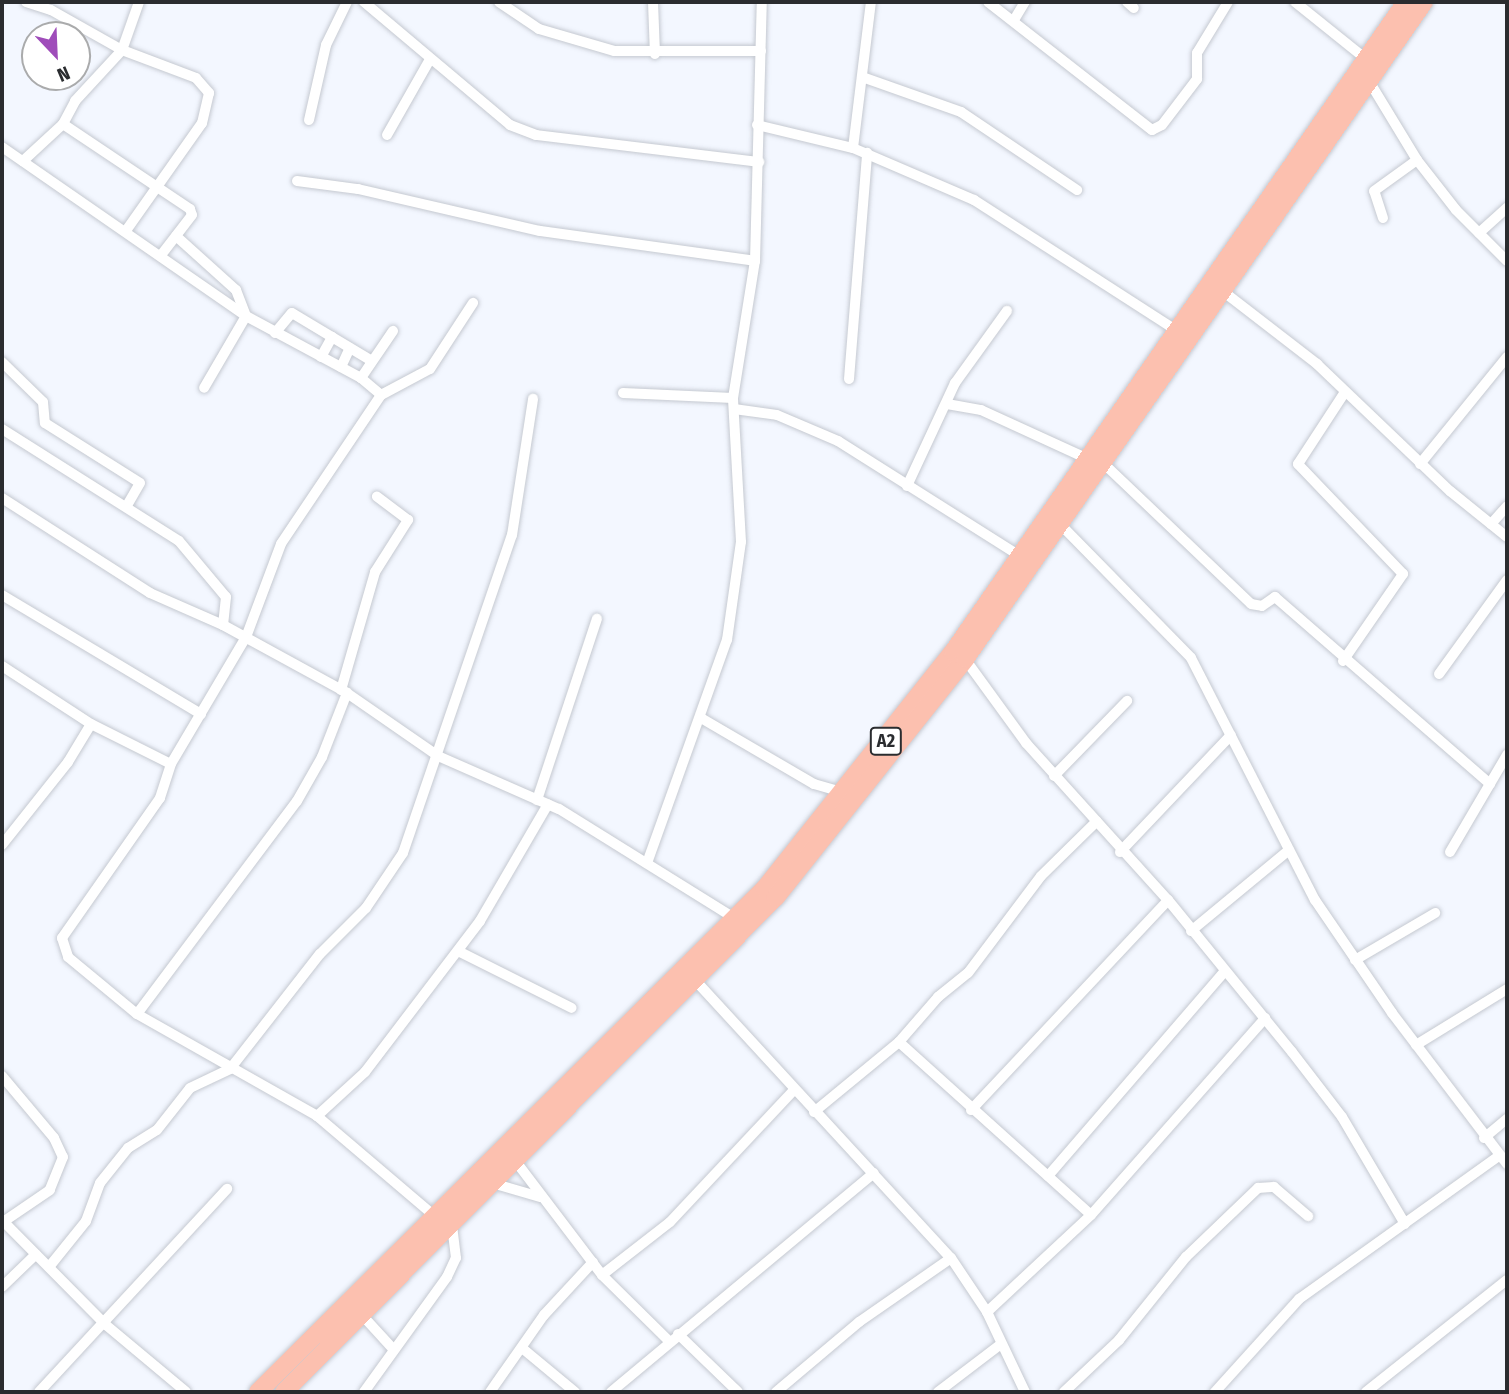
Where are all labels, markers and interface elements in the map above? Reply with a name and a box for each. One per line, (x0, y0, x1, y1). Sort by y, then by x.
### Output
north arrow (21, 21, 91, 91)
text: N (54, 61, 73, 87)
road number: A2 (868, 726, 903, 756)

